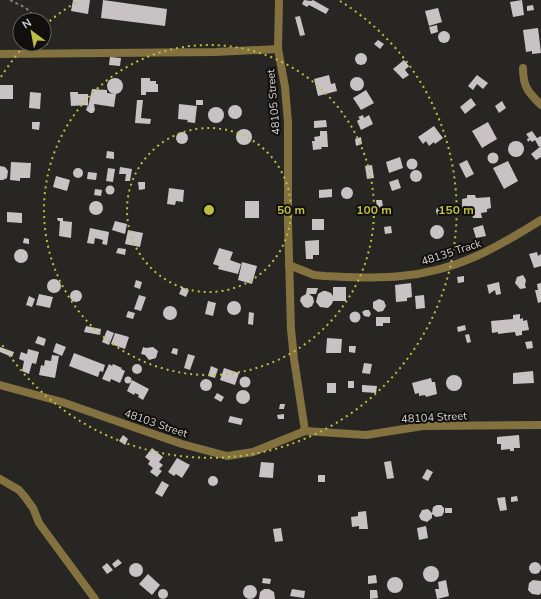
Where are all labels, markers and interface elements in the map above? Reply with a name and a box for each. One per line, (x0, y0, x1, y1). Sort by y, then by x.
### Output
north arrow (12, 12, 52, 52)
text: N (19, 15, 34, 32)
street label: 48105 Street (263, 68, 284, 135)
text: 50 m (277, 202, 305, 218)
text: 100 m (356, 202, 392, 218)
text: 150 m (438, 202, 474, 218)
centre of rings (202, 203, 216, 217)
street label: 48135 Track (419, 236, 483, 269)
street label: 48103 Street (122, 406, 190, 441)
street label: 48104 Street (401, 408, 467, 427)

